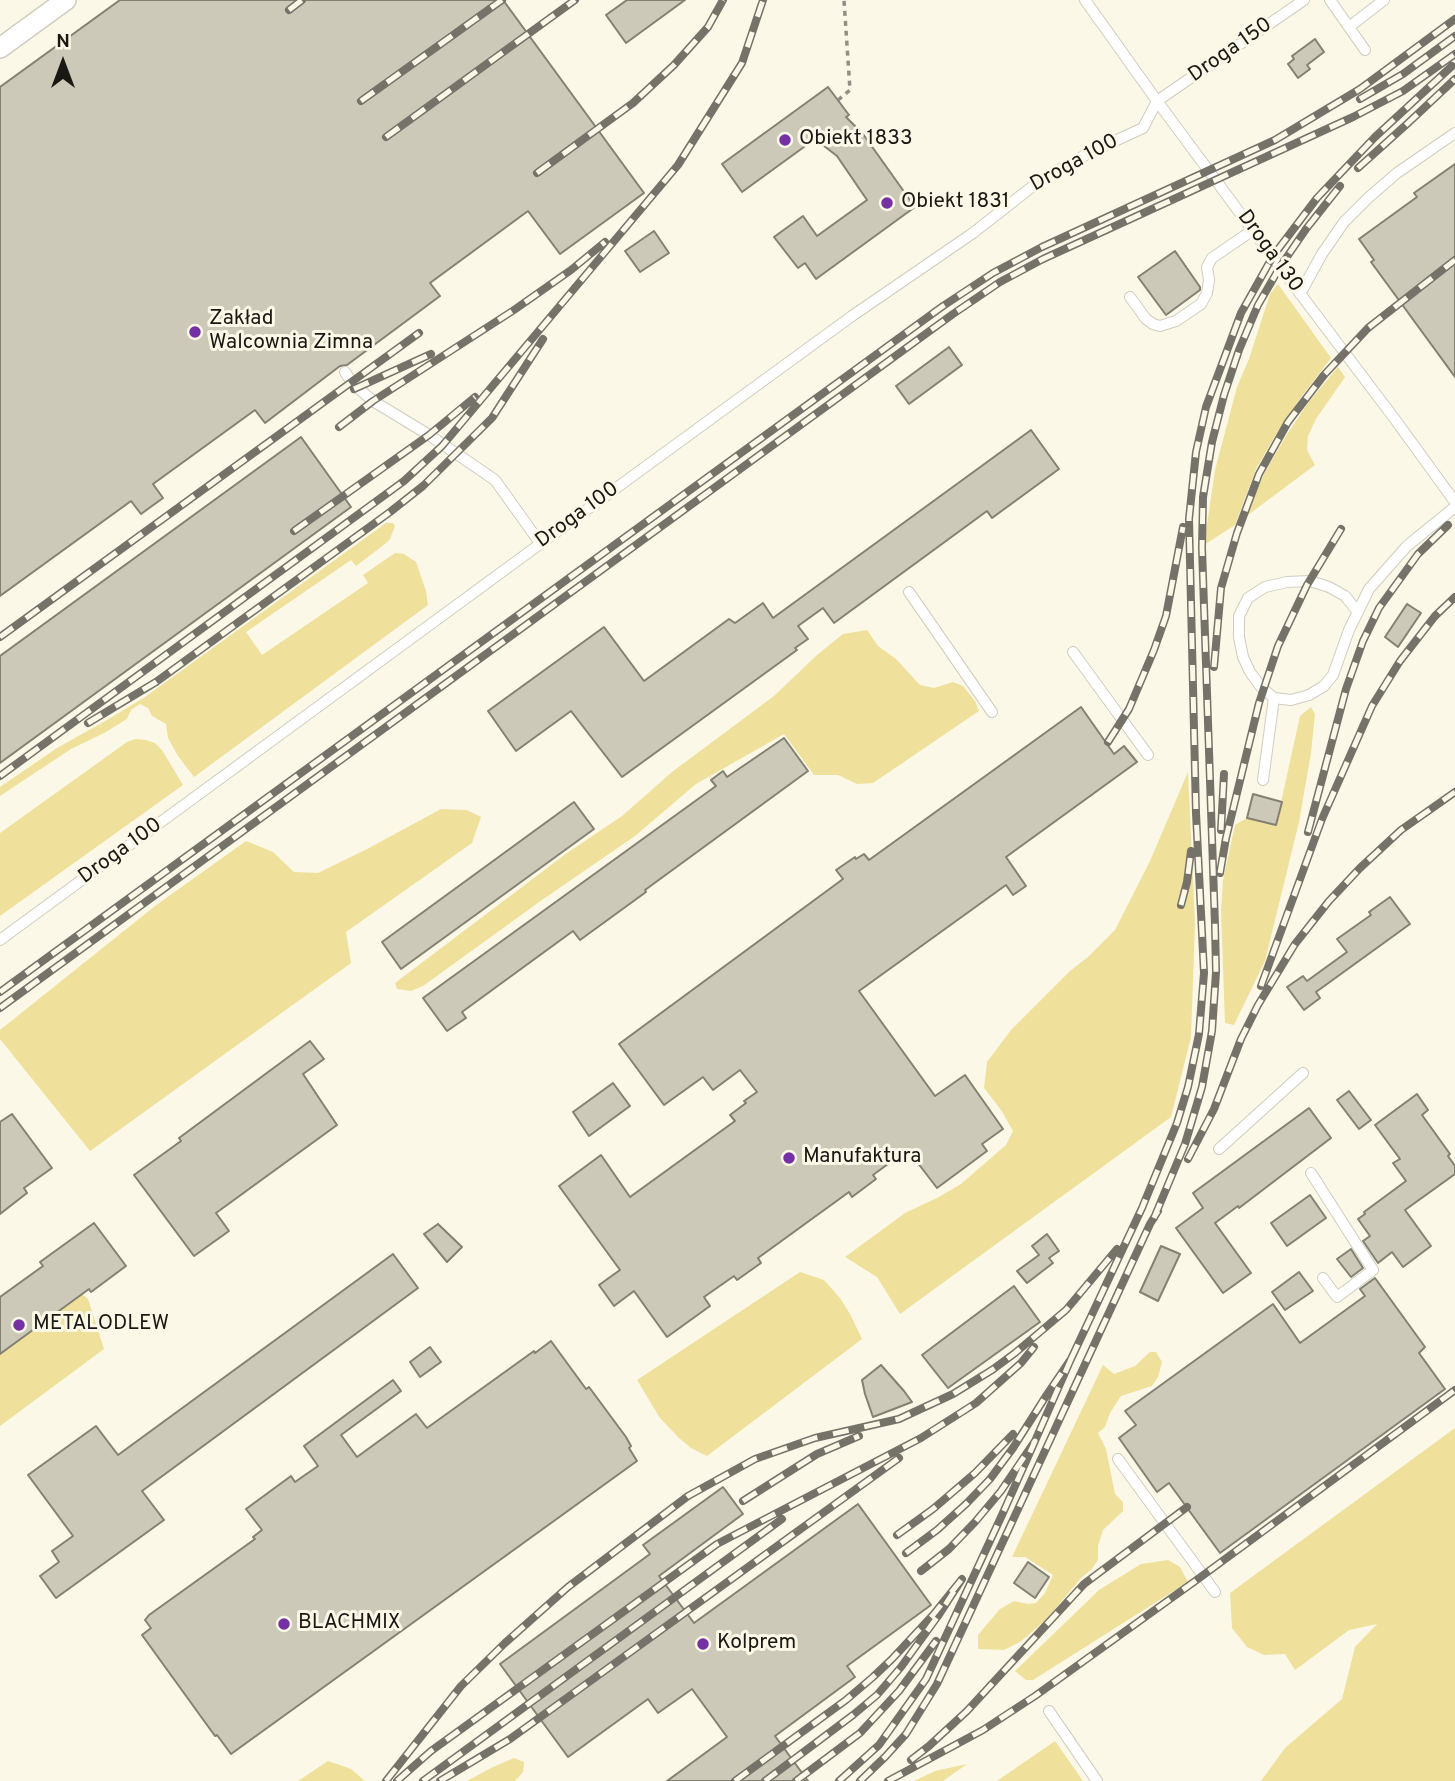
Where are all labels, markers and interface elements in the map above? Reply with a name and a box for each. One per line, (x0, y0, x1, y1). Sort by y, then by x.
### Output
street label: Droga 150 (1184, 13, 1278, 89)
north arrow (28, 28, 98, 98)
text: N (56, 30, 70, 54)
place label: Obiekt 1833 (799, 127, 913, 153)
street label: Droga 100 (1027, 130, 1123, 198)
marker: Obiekt 1833 (777, 132, 793, 148)
place label: Obiekt 1831 (901, 190, 1010, 216)
marker: Obiekt 1831 (879, 195, 895, 211)
street label: Droga 130 (1231, 206, 1307, 298)
place label: Zakład Walcownia Zimna (209, 307, 373, 357)
marker: Zakład Walcownia Zimna (187, 324, 203, 340)
street label: Droga 100 (531, 477, 625, 555)
street label: Droga 100 (74, 813, 168, 891)
place label: Manufaktura (803, 1145, 921, 1171)
marker: Manufaktura (781, 1150, 797, 1166)
place label: METALODLEW (33, 1312, 169, 1338)
marker: METALODLEW (11, 1317, 27, 1333)
place label: BLACHMIX (298, 1611, 400, 1637)
marker: BLACHMIX (276, 1616, 292, 1632)
place label: Kolprem (717, 1631, 796, 1657)
marker: Kolprem (695, 1636, 711, 1652)

